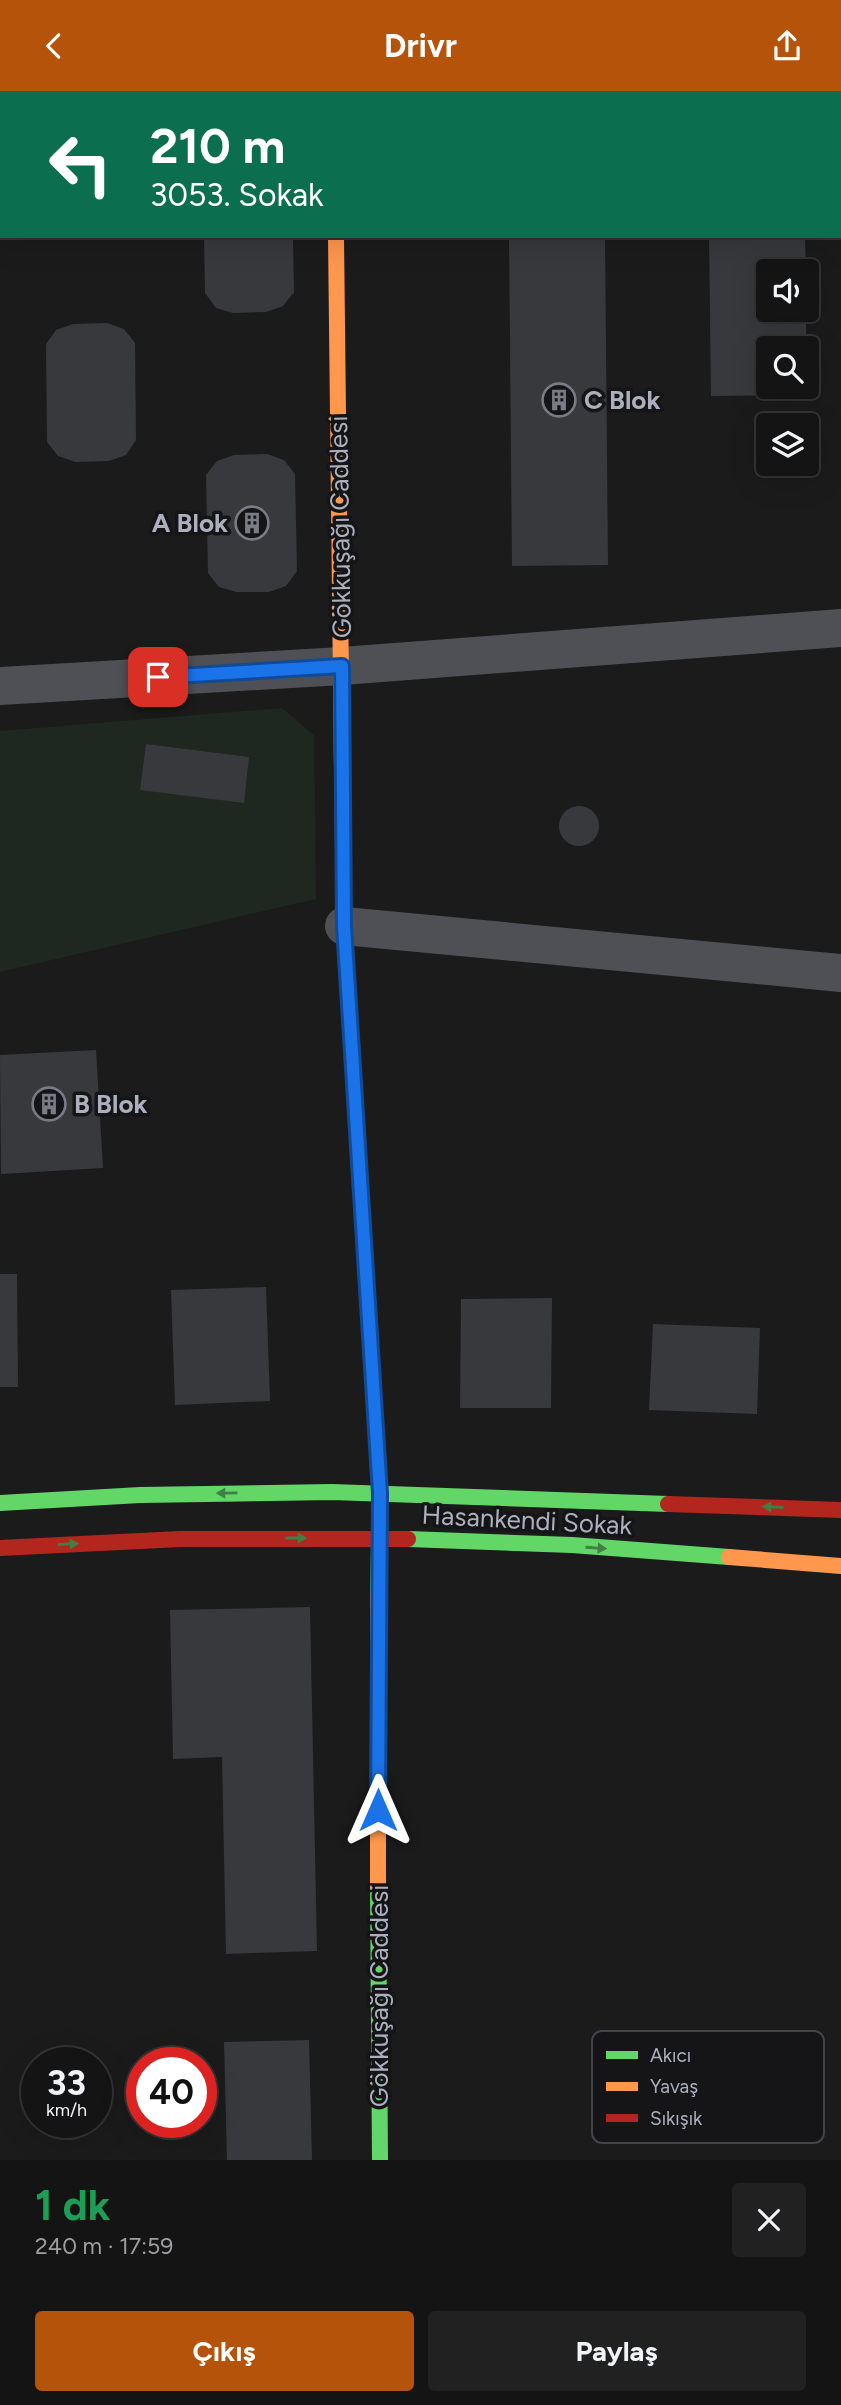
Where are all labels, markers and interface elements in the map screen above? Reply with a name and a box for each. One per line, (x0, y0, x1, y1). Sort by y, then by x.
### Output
icon: back (35, 27, 73, 65)
text: Drivr (384, 27, 457, 65)
icon: share (768, 27, 806, 65)
text: 210 m (150, 116, 285, 175)
icon: left (35, 119, 126, 210)
text: 3053. Sokak (150, 176, 324, 214)
map controls (756, 259, 819, 476)
button: sound (756, 259, 819, 322)
button: search (756, 336, 819, 399)
building icon: C Blok (540, 381, 578, 419)
place label: C Blok (584, 384, 660, 416)
button: layers (756, 413, 819, 476)
street label: Gökkuşağı Caddesi (322, 415, 358, 639)
building icon: A Blok (233, 504, 271, 542)
place label: A Blok (152, 507, 228, 539)
pin (128, 647, 188, 707)
icon: arrive (139, 658, 177, 696)
building icon: B Blok (30, 1085, 68, 1123)
place label: B Blok (74, 1088, 148, 1120)
one-way arrow (216, 1487, 238, 1499)
street label: Hasankendi Sokak (421, 1499, 633, 1542)
one-way arrow (762, 1502, 784, 1513)
one-way arrow (285, 1532, 307, 1543)
one-way arrow (57, 1538, 79, 1549)
one-way arrow (585, 1543, 607, 1554)
position arrow (341, 1773, 415, 1847)
street label: Gökkuşağı Caddesi (363, 1885, 395, 2107)
legend (592, 2031, 824, 2143)
text: Akıcı (650, 2044, 691, 2067)
speed limit sign: 40 (126, 2047, 217, 2138)
text: 33 (47, 2062, 86, 2104)
text: Yavaş (650, 2075, 698, 2098)
text: km/h (46, 2099, 87, 2121)
text: Sıkışık (650, 2107, 703, 2130)
text: 1 dk (35, 2180, 110, 2231)
button: close (732, 2183, 806, 2257)
text: 240 m · 17:59 (35, 2232, 173, 2260)
button: Çıkış (35, 2311, 414, 2391)
button: Paylaş (428, 2311, 806, 2391)

